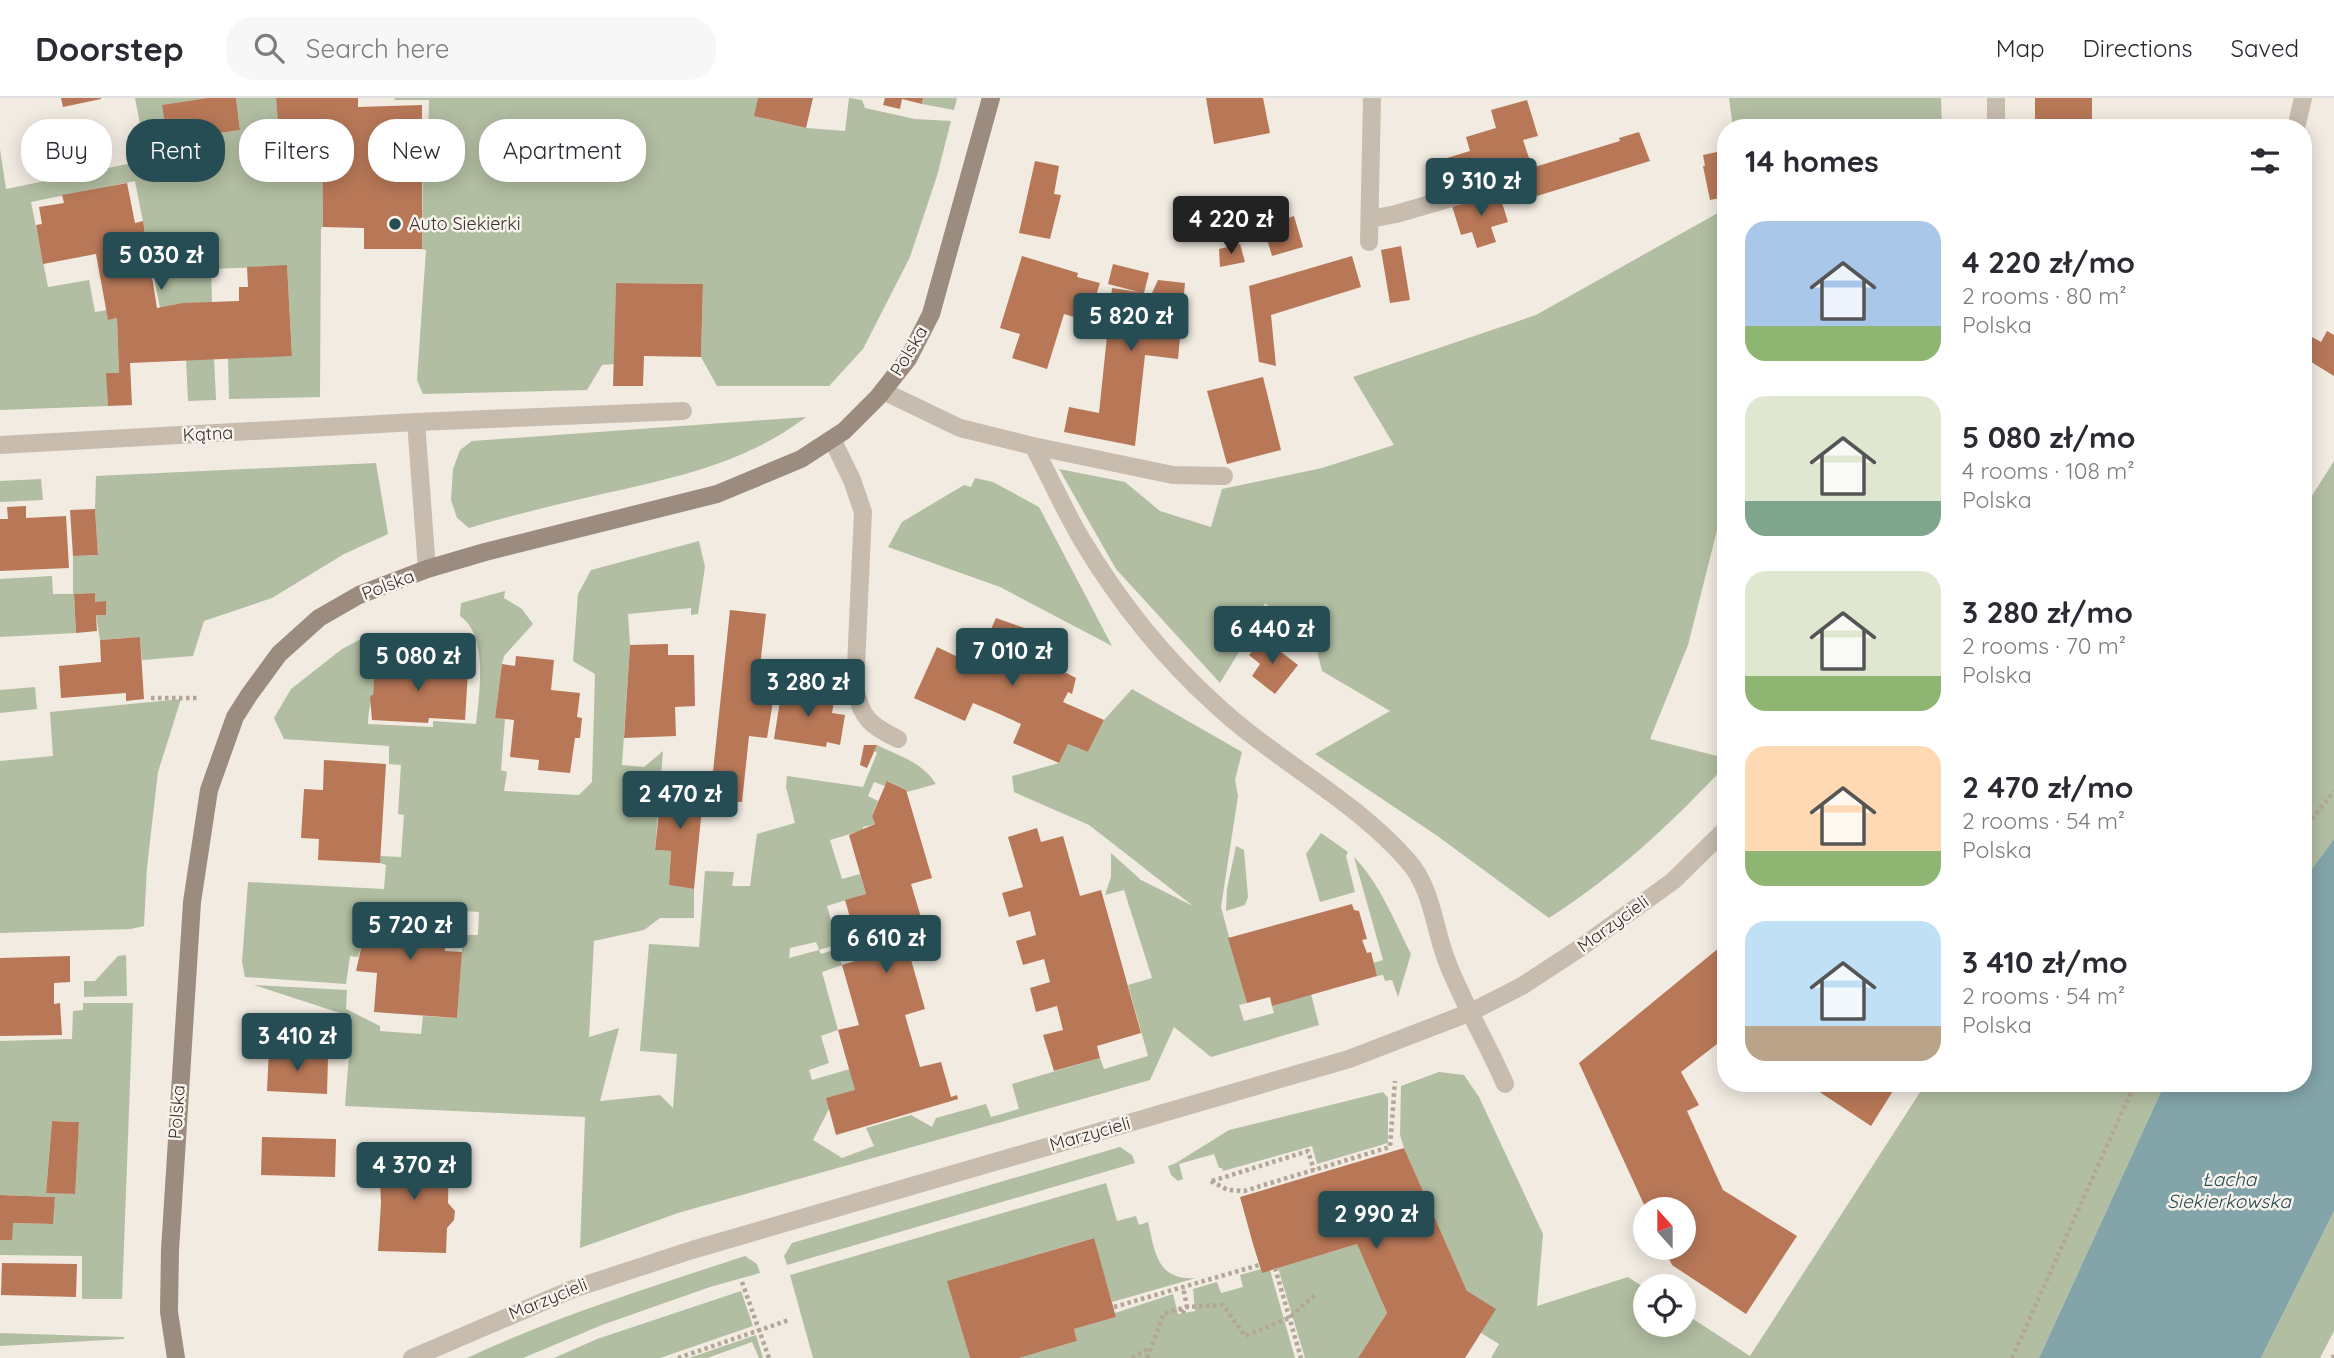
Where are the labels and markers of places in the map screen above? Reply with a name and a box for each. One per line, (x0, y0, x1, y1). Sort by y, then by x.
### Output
pin: 9 310 zł (1409, 158, 1553, 218)
pin: 4 220 zł (1159, 197, 1303, 256)
place label: Auto Siekierki (409, 212, 521, 235)
marker: Auto Siekierki (387, 216, 403, 232)
pin: 5 030 zł (89, 232, 233, 292)
pin: 5 820 zł (1059, 294, 1203, 353)
pin: 6 440 zł (1200, 606, 1344, 666)
pin: 7 010 zł (940, 628, 1084, 688)
pin: 5 080 zł (346, 634, 490, 693)
pin: 3 280 zł (736, 660, 880, 719)
pin: 2 470 zł (608, 772, 752, 831)
pin: 5 720 zł (338, 902, 482, 962)
pin: 6 610 zł (814, 916, 958, 975)
pin: 3 410 zł (225, 1014, 369, 1073)
pin: 4 370 zł (342, 1142, 486, 1202)
pin: 2 990 zł (1304, 1192, 1448, 1251)

